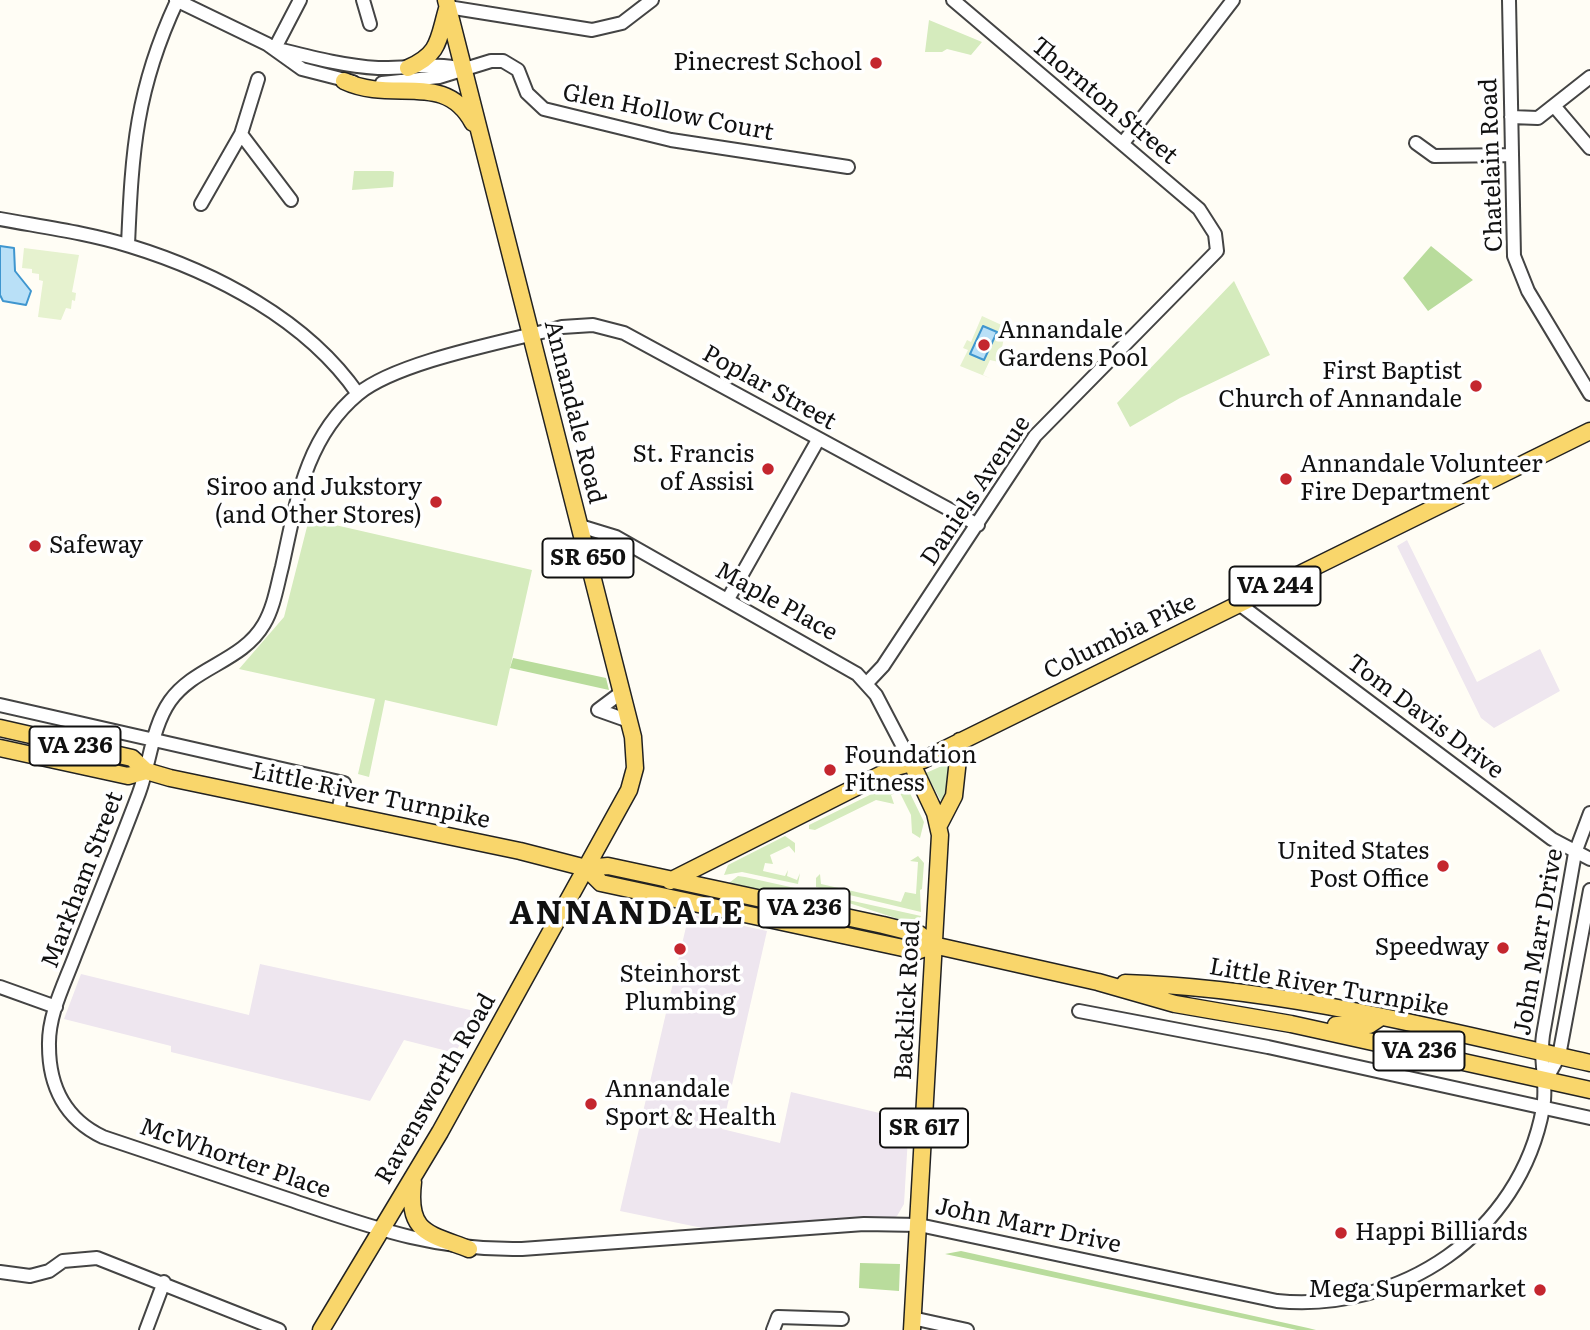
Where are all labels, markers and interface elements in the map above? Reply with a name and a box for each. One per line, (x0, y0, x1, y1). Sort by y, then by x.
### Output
street label: Thornton Street (1025, 31, 1183, 171)
place label: Pinecrest School (673, 49, 862, 77)
marker: Pinecrest School (868, 55, 884, 71)
street label: Chatelain Road (1475, 77, 1509, 253)
street label: Glen Hollow Court (560, 78, 776, 148)
street label: Annandale Road (537, 317, 611, 507)
place label: Annandale Gardens Pool (998, 317, 1148, 373)
marker: Annandale Gardens Pool (976, 337, 992, 353)
street label: Poplar Street (697, 339, 841, 437)
place label: First Baptist Church of Annandale (1218, 358, 1462, 414)
marker: First Baptist Church of Annandale (1468, 378, 1484, 394)
street label: Daniels Avenue (915, 410, 1037, 572)
place label: St. Francis of Assisi (633, 441, 754, 497)
place label: Annandale Volunteer Fire Department (1300, 451, 1543, 507)
marker: St. Francis of Assisi (760, 461, 776, 477)
marker: Annandale Volunteer Fire Department (1278, 471, 1294, 487)
place label: Siroo and Jukstory (and Other Stores) (206, 474, 422, 530)
marker: Siroo and Jukstory (and Other Stores) (428, 494, 444, 510)
place label: Safeway (49, 532, 143, 560)
marker: Safeway (27, 538, 43, 554)
road number: SR 650 (542, 538, 634, 578)
street label: Maple Place (710, 557, 842, 647)
road number: VA 244 (1230, 566, 1320, 606)
street label: Columbia Pike (1039, 588, 1201, 686)
street label: Tom Davis Drive (1341, 649, 1509, 785)
road number: VA 236 (29, 726, 120, 766)
place label: Foundation Fitness (844, 742, 977, 798)
street label: Little River Turnpike (249, 757, 493, 835)
marker: Foundation Fitness (822, 762, 838, 778)
street label: Markham Street (36, 788, 130, 972)
place label: United States Post Office (1277, 838, 1429, 894)
street label: John Marr Drive (1508, 846, 1570, 1038)
marker: United States Post Office (1435, 858, 1451, 874)
road number: VA 236 (758, 888, 850, 928)
district label: ANNANDALE (511, 896, 743, 934)
street label: Backlick Road (889, 919, 927, 1081)
place label: Speedway (1375, 934, 1489, 962)
marker: Speedway (1495, 940, 1511, 956)
marker: Steinhorst Plumbing (672, 941, 688, 957)
street label: Little River Turnpike (1207, 953, 1451, 1023)
place label: Steinhorst Plumbing (619, 961, 741, 1017)
street label: Ravensworth Road (370, 989, 502, 1189)
road number: VA 236 (1374, 1032, 1464, 1070)
place label: Annandale Sport & Health (605, 1076, 777, 1132)
marker: Annandale Sport & Health (583, 1096, 599, 1112)
road number: SR 617 (880, 1108, 968, 1148)
street label: McWhorter Place (136, 1113, 334, 1205)
street label: John Marr Drive (932, 1192, 1124, 1260)
place label: Happi Billiards (1355, 1219, 1527, 1247)
marker: Happi Billiards (1333, 1225, 1349, 1241)
place label: Mega Supermarket (1308, 1276, 1526, 1304)
marker: Mega Supermarket (1532, 1282, 1548, 1298)

